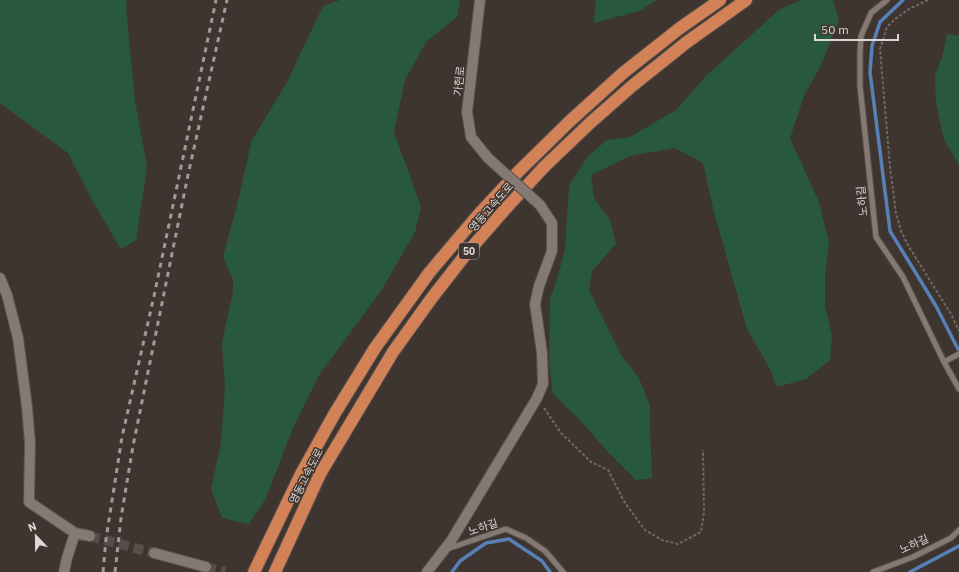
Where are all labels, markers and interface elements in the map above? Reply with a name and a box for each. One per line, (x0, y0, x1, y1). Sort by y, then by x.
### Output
scale bar (815, 16, 898, 42)
text: 50 m (821, 22, 849, 37)
street label: 가현로 (450, 65, 468, 97)
street label: 영동고속도로 (466, 179, 516, 235)
street label: 노하길 (853, 185, 871, 217)
road number: 50 (459, 243, 479, 259)
street label: 영동고속도로 (286, 446, 326, 506)
north arrow (16, 516, 56, 556)
street label: 노하길 (466, 516, 500, 538)
text: N (26, 519, 39, 535)
street label: 노하길 (897, 531, 931, 557)

